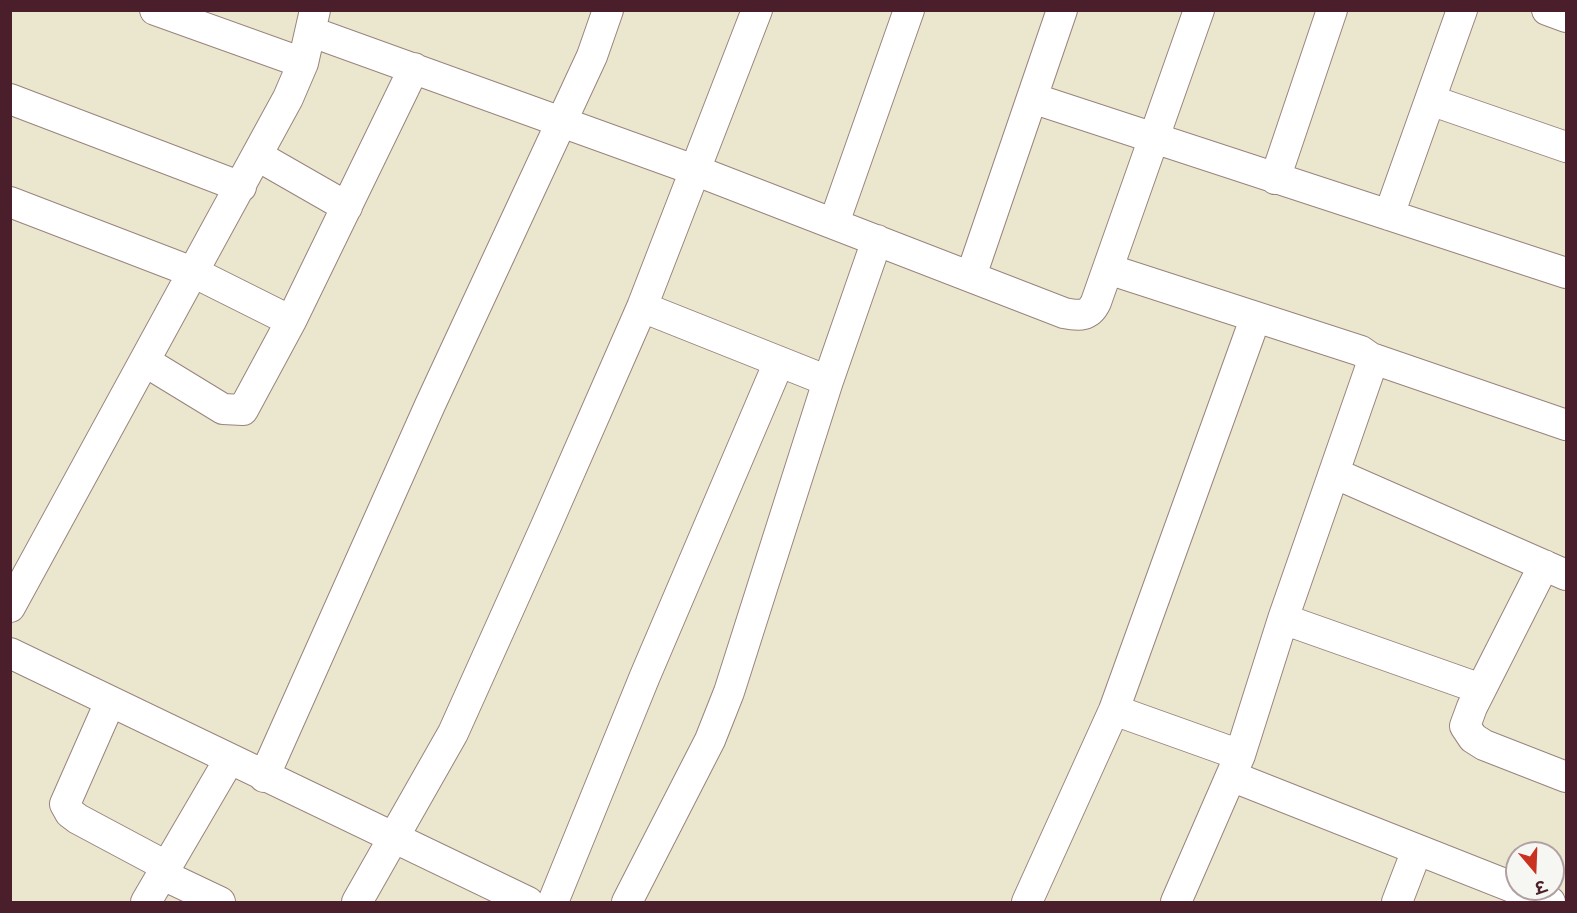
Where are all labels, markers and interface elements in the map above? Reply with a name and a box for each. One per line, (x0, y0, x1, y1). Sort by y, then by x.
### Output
north arrow (1505, 841, 1565, 901)
text: उ (1532, 876, 1548, 896)

